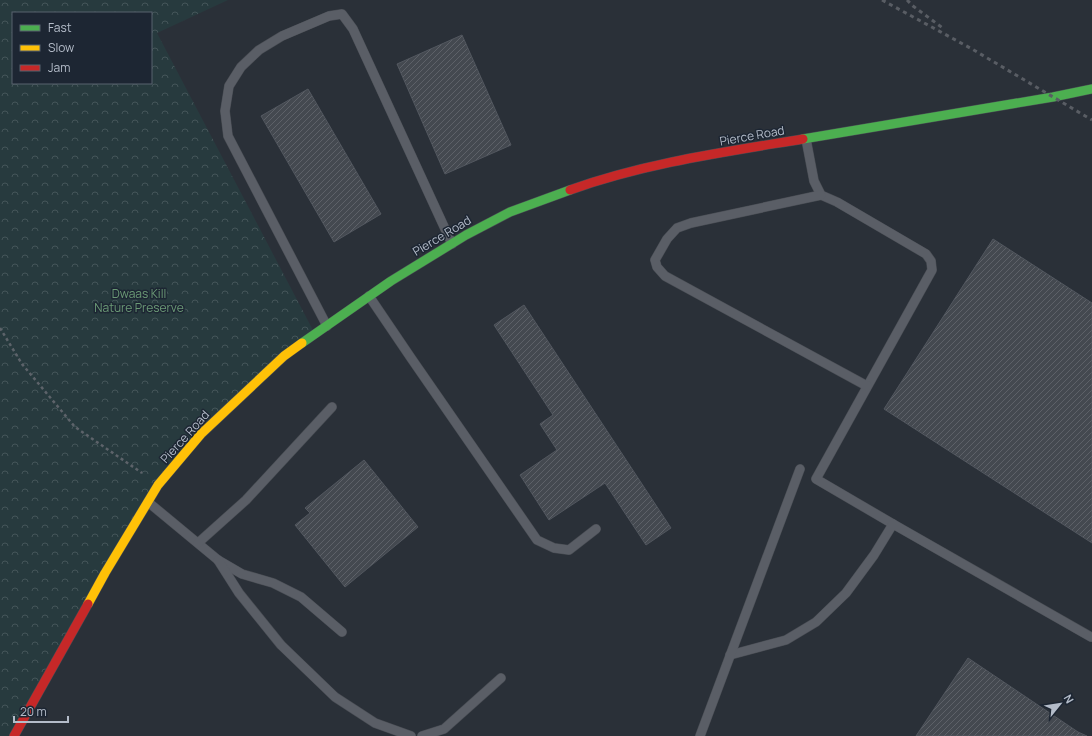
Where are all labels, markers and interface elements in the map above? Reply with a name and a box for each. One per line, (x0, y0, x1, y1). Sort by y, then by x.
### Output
legend (12, 12, 152, 84)
text: Fast (48, 19, 72, 36)
text: Slow (48, 39, 74, 56)
text: Jam (48, 59, 70, 76)
street label: Pierce Road (718, 121, 786, 150)
street label: Pierce Road (409, 211, 474, 260)
park label: Dwaas Kill Nature Preserve (94, 285, 184, 316)
street label: Pierce Road (156, 407, 213, 467)
north arrow (1040, 684, 1080, 724)
text: N (1061, 692, 1078, 706)
scale bar (14, 698, 68, 724)
text: 20 m (20, 703, 47, 720)

